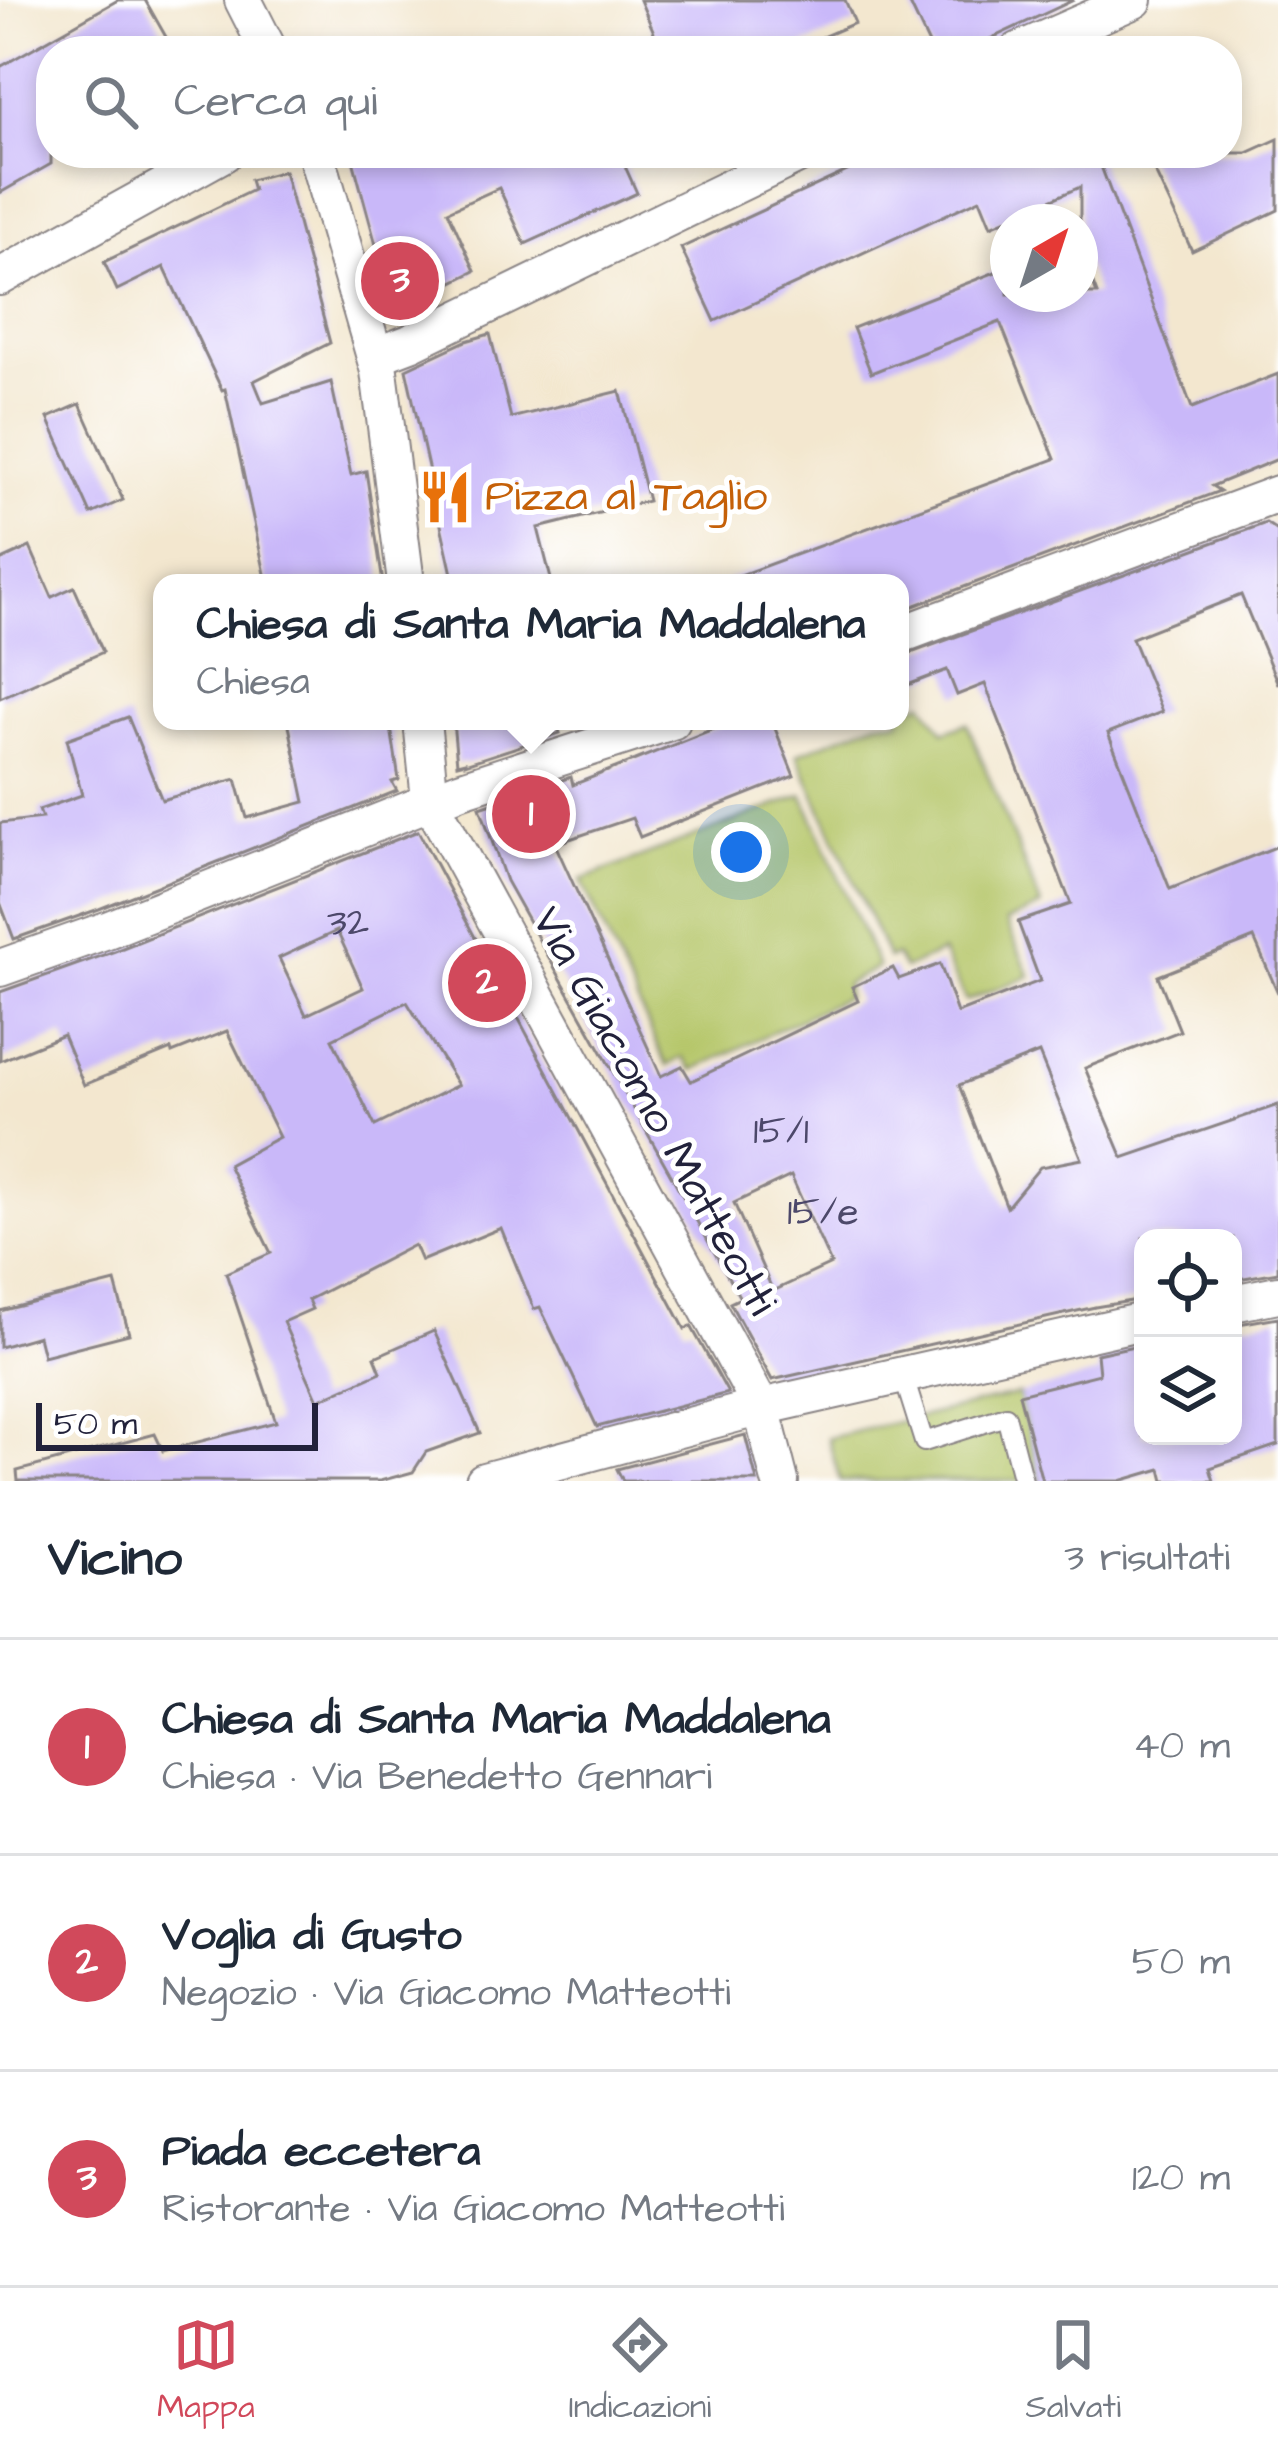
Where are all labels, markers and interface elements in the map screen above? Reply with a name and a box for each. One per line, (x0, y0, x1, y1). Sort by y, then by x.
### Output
search box (36, 36, 1242, 168)
icon: search (78, 69, 144, 135)
text: Cerca qui (174, 71, 377, 133)
north arrow (990, 204, 1098, 312)
pin: 3 (361, 236, 439, 326)
place label: Pizza al Taglio (485, 466, 767, 528)
restaurant icon: Pizza al Taglio (416, 468, 474, 526)
popup (153, 574, 909, 730)
text: Chiesa di Santa Maria Maddalena (197, 594, 865, 656)
text: Chiesa (197, 656, 310, 710)
pin: 1 (492, 769, 570, 859)
your location (711, 822, 771, 882)
street label: Via Giacomo Matteotti (516, 896, 792, 1327)
house number: 32 (327, 897, 369, 951)
pin: 2 (448, 938, 526, 1028)
house number: 15/1 (753, 1105, 809, 1159)
house number: 15/e (787, 1186, 859, 1240)
map controls (1134, 1229, 1242, 1445)
button: locate (1134, 1229, 1242, 1337)
button: layers (1134, 1337, 1242, 1445)
scale bar (36, 1397, 318, 1450)
text: 50 m (54, 1401, 137, 1447)
text: Vicino (48, 1524, 182, 1595)
text: 3 risultati (1064, 1532, 1230, 1586)
text: Chiesa di Santa Maria Maddalena (162, 1689, 831, 1751)
text: 1 (85, 1720, 90, 1774)
text: 40 m (1133, 1720, 1230, 1774)
text: Chiesa · Via Benedetto Gennari (162, 1751, 712, 1805)
text: Voglia di Gusto (162, 1905, 462, 1967)
text: 2 (76, 1936, 98, 1990)
text: 50 m (1132, 1936, 1230, 1990)
text: Negozio · Via Giacomo Matteotti (162, 1967, 731, 2021)
text: Piada eccetera (162, 2121, 480, 2183)
text: 3 (77, 2152, 97, 2206)
text: 120 m (1132, 2152, 1230, 2206)
text: Ristorante · Via Giacomo Matteotti (162, 2183, 785, 2237)
tab: Mappa (157, 2312, 255, 2430)
tab: Indicazioni (569, 2312, 711, 2430)
tab: Salvati (1025, 2312, 1121, 2430)

